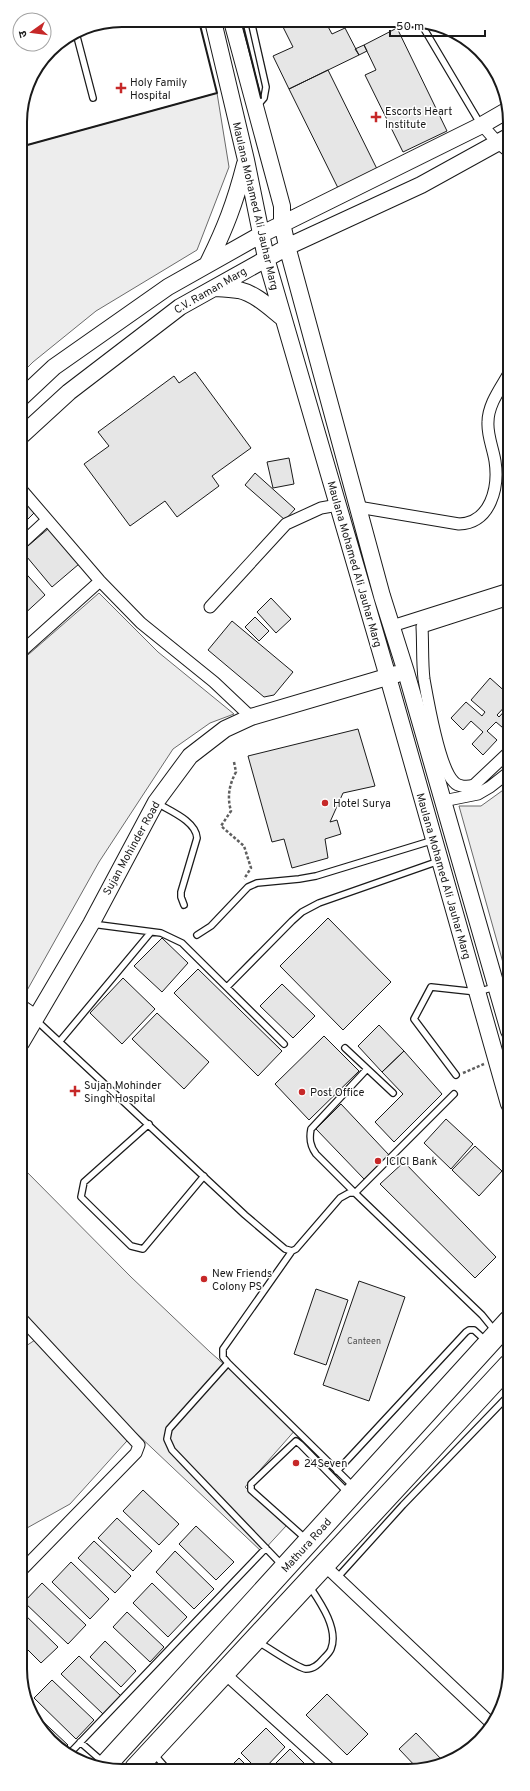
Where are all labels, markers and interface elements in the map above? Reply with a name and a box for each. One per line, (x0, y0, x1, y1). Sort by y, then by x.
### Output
north arrow (12, 12, 52, 52)
scale bar (390, 12, 485, 38)
text: 50 m (396, 19, 424, 35)
text: उ (16, 29, 31, 39)
place label: Holy Family Hospital (130, 76, 187, 103)
marker: Holy Family Hospital (115, 82, 127, 94)
place label: Escorts Heart Institute (385, 105, 452, 132)
marker: Escorts Heart Institute (370, 111, 382, 123)
street label: Maulana Mohamed Ali Jauhar Marg (229, 121, 281, 292)
street label: C.V. Raman Marg (172, 264, 249, 317)
street label: Maulana Mohamed Ali Jauhar Marg (324, 479, 385, 649)
street label: Maulana Mohamed Ali Jauhar Marg (413, 791, 474, 961)
place label: Hotel Surya (333, 797, 391, 811)
marker: Hotel Surya (320, 798, 330, 808)
street label: Sujan Mohinder Road (100, 799, 164, 898)
place label: Sujan Mohinder Singh Hospital (84, 1079, 162, 1106)
marker: Sujan Mohinder Singh Hospital (69, 1085, 81, 1097)
place label: Post Office (310, 1086, 365, 1100)
marker: Post Office (297, 1087, 307, 1097)
place label: ICICI Bank (386, 1155, 437, 1169)
marker: ICICI Bank (373, 1156, 383, 1166)
place label: New Friends Colony PS (212, 1267, 272, 1294)
marker: New Friends Colony PS (199, 1274, 209, 1284)
house number: Canteen (347, 1336, 381, 1347)
place label: 24Seven (304, 1457, 347, 1471)
marker: 24Seven (291, 1458, 301, 1468)
street label: Mathura Road (279, 1516, 335, 1576)

